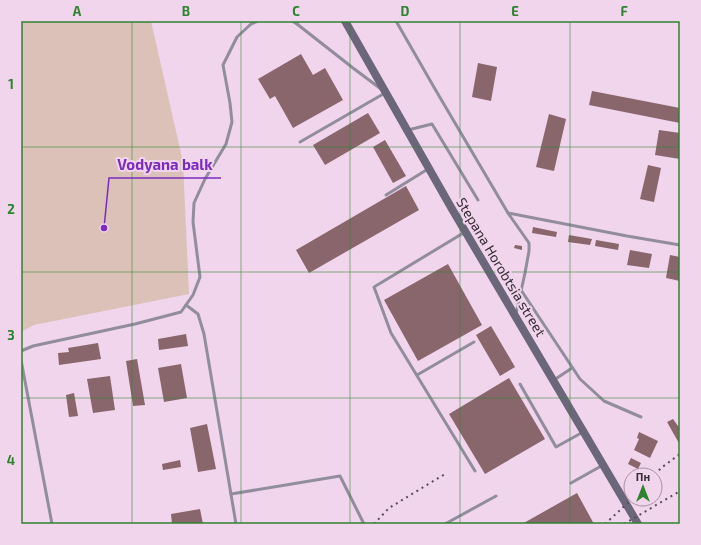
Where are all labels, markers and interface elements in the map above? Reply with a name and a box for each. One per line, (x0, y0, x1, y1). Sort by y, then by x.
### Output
text: A (73, 3, 82, 19)
text: B (182, 3, 190, 19)
text: C (292, 3, 300, 19)
text: D (401, 3, 410, 19)
text: E (511, 3, 519, 19)
text: F (620, 3, 628, 19)
text: 1 (8, 76, 14, 92)
callout: Vodyana balk (109, 151, 221, 178)
text: Vodyana balk (117, 155, 213, 174)
street label: Stepana Horobtsia street (453, 194, 550, 339)
text: 2 (7, 201, 15, 217)
text: 3 (7, 327, 15, 343)
text: 4 (7, 452, 15, 468)
north arrow (623, 467, 663, 507)
text: Пн (636, 470, 650, 483)

